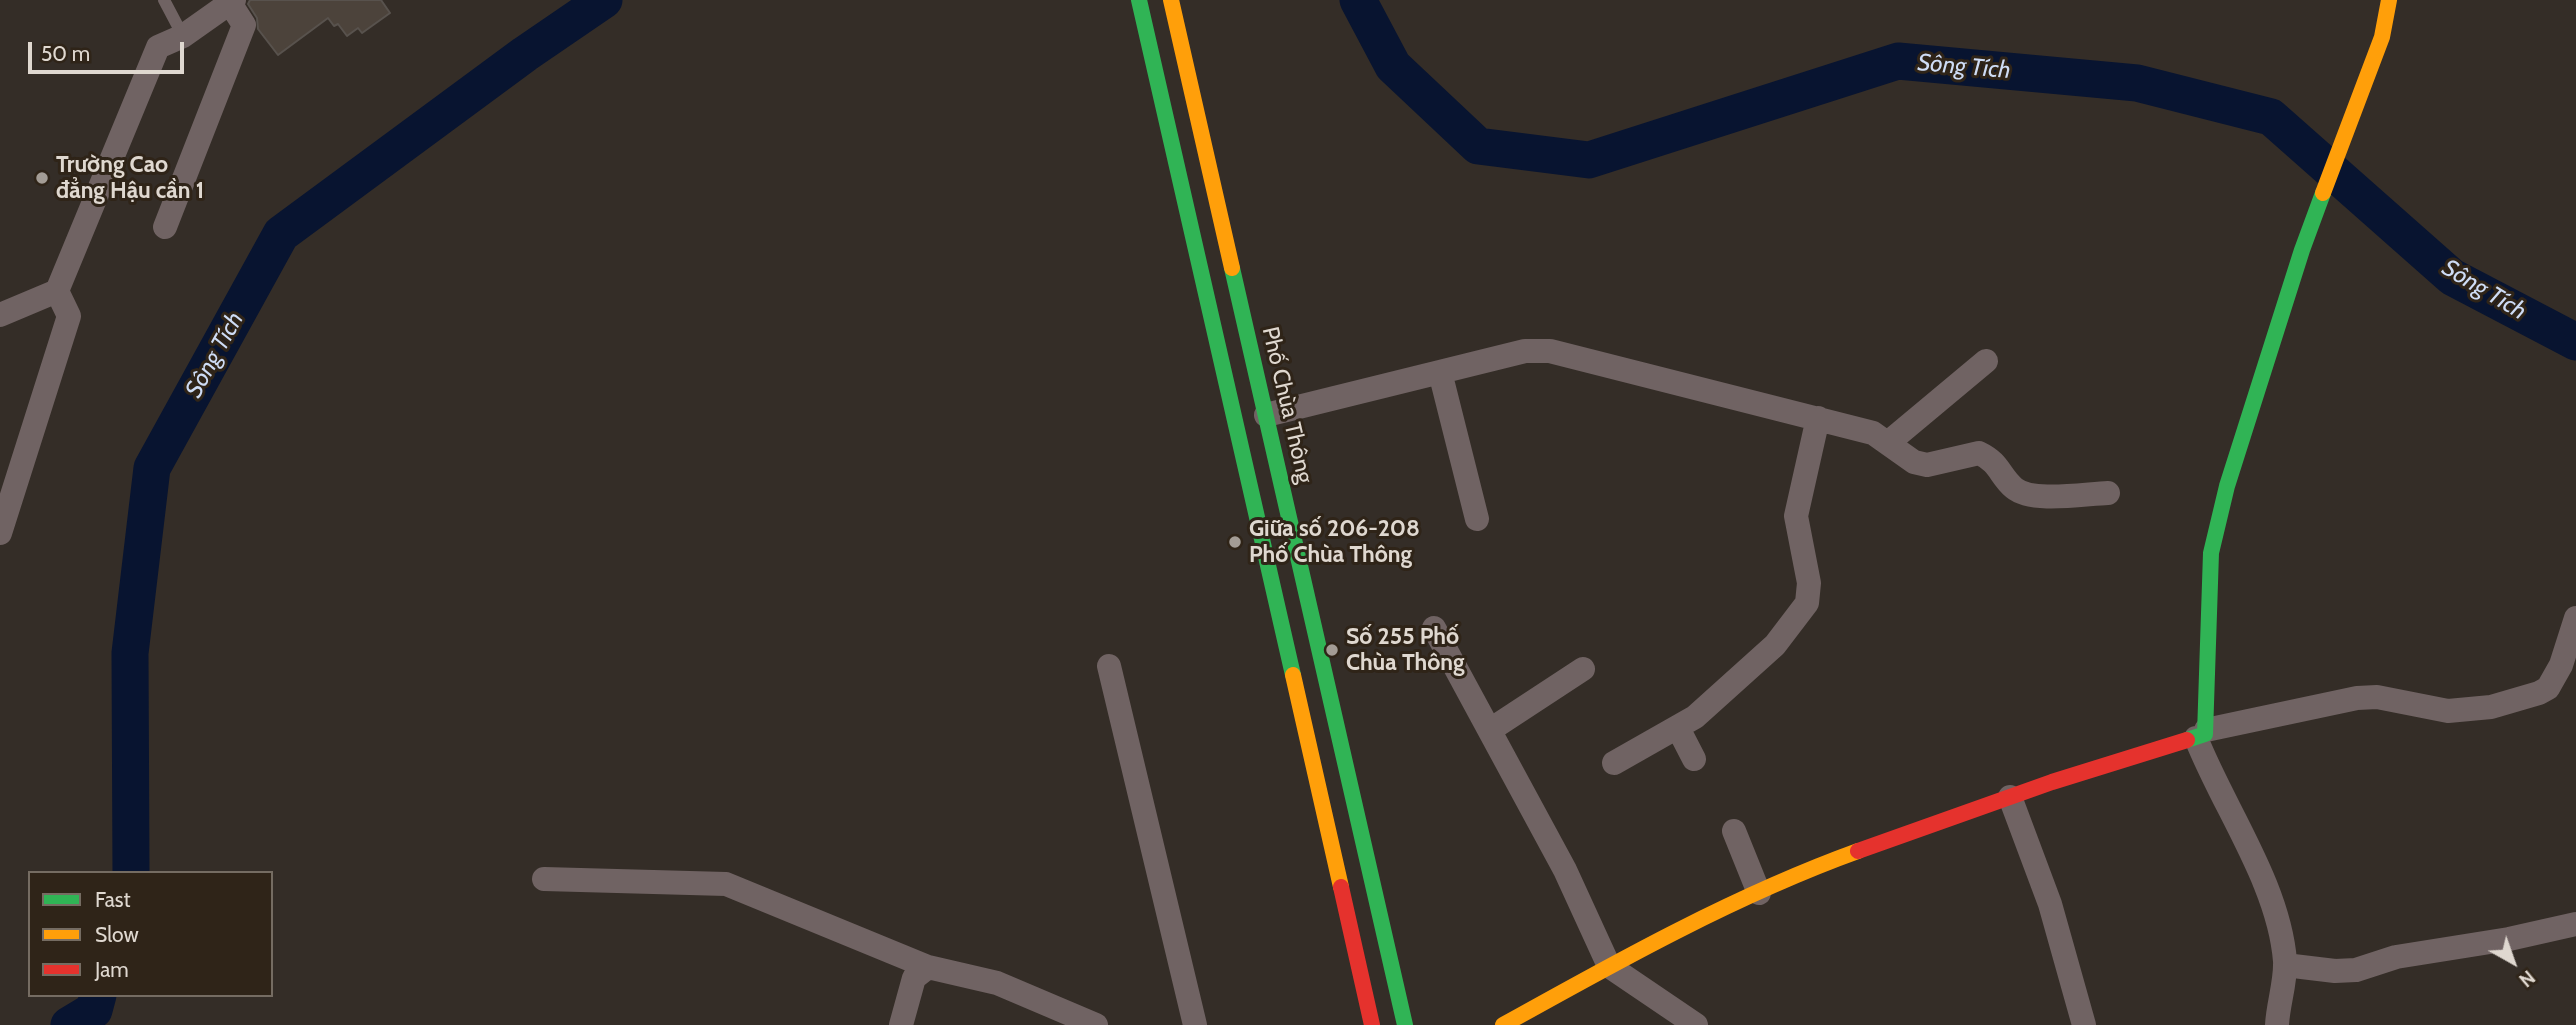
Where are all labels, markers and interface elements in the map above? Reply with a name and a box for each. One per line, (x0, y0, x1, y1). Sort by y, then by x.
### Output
scale bar (32, 28, 187, 72)
text: 50 m (41, 41, 90, 66)
water label: Sông Tích (1916, 49, 2012, 85)
place label: Trường Cao đẳng Hậu cần 1 (56, 151, 204, 205)
marker: Trường Cao đẳng Hậu cần 1 (34, 170, 50, 186)
water label: Sông Tích (2437, 254, 2531, 326)
water label: Sông Tích (180, 307, 250, 403)
street label: Phố Chùa Thông (1256, 324, 1318, 486)
place label: Giữa số 206-208 Phố Chùa Thông (1249, 515, 1420, 569)
marker: Giữa số 206-208 Phố Chùa Thông (1227, 534, 1243, 550)
place label: Số 255 Phố Chùa Thông (1346, 623, 1465, 677)
marker: Số 255 Phố Chùa Thông (1324, 642, 1340, 658)
legend (28, 871, 273, 997)
text: Fast (95, 887, 131, 912)
text: Slow (95, 922, 139, 947)
north arrow (2478, 927, 2548, 997)
text: Jam (95, 957, 129, 982)
text: N (2514, 965, 2539, 992)

